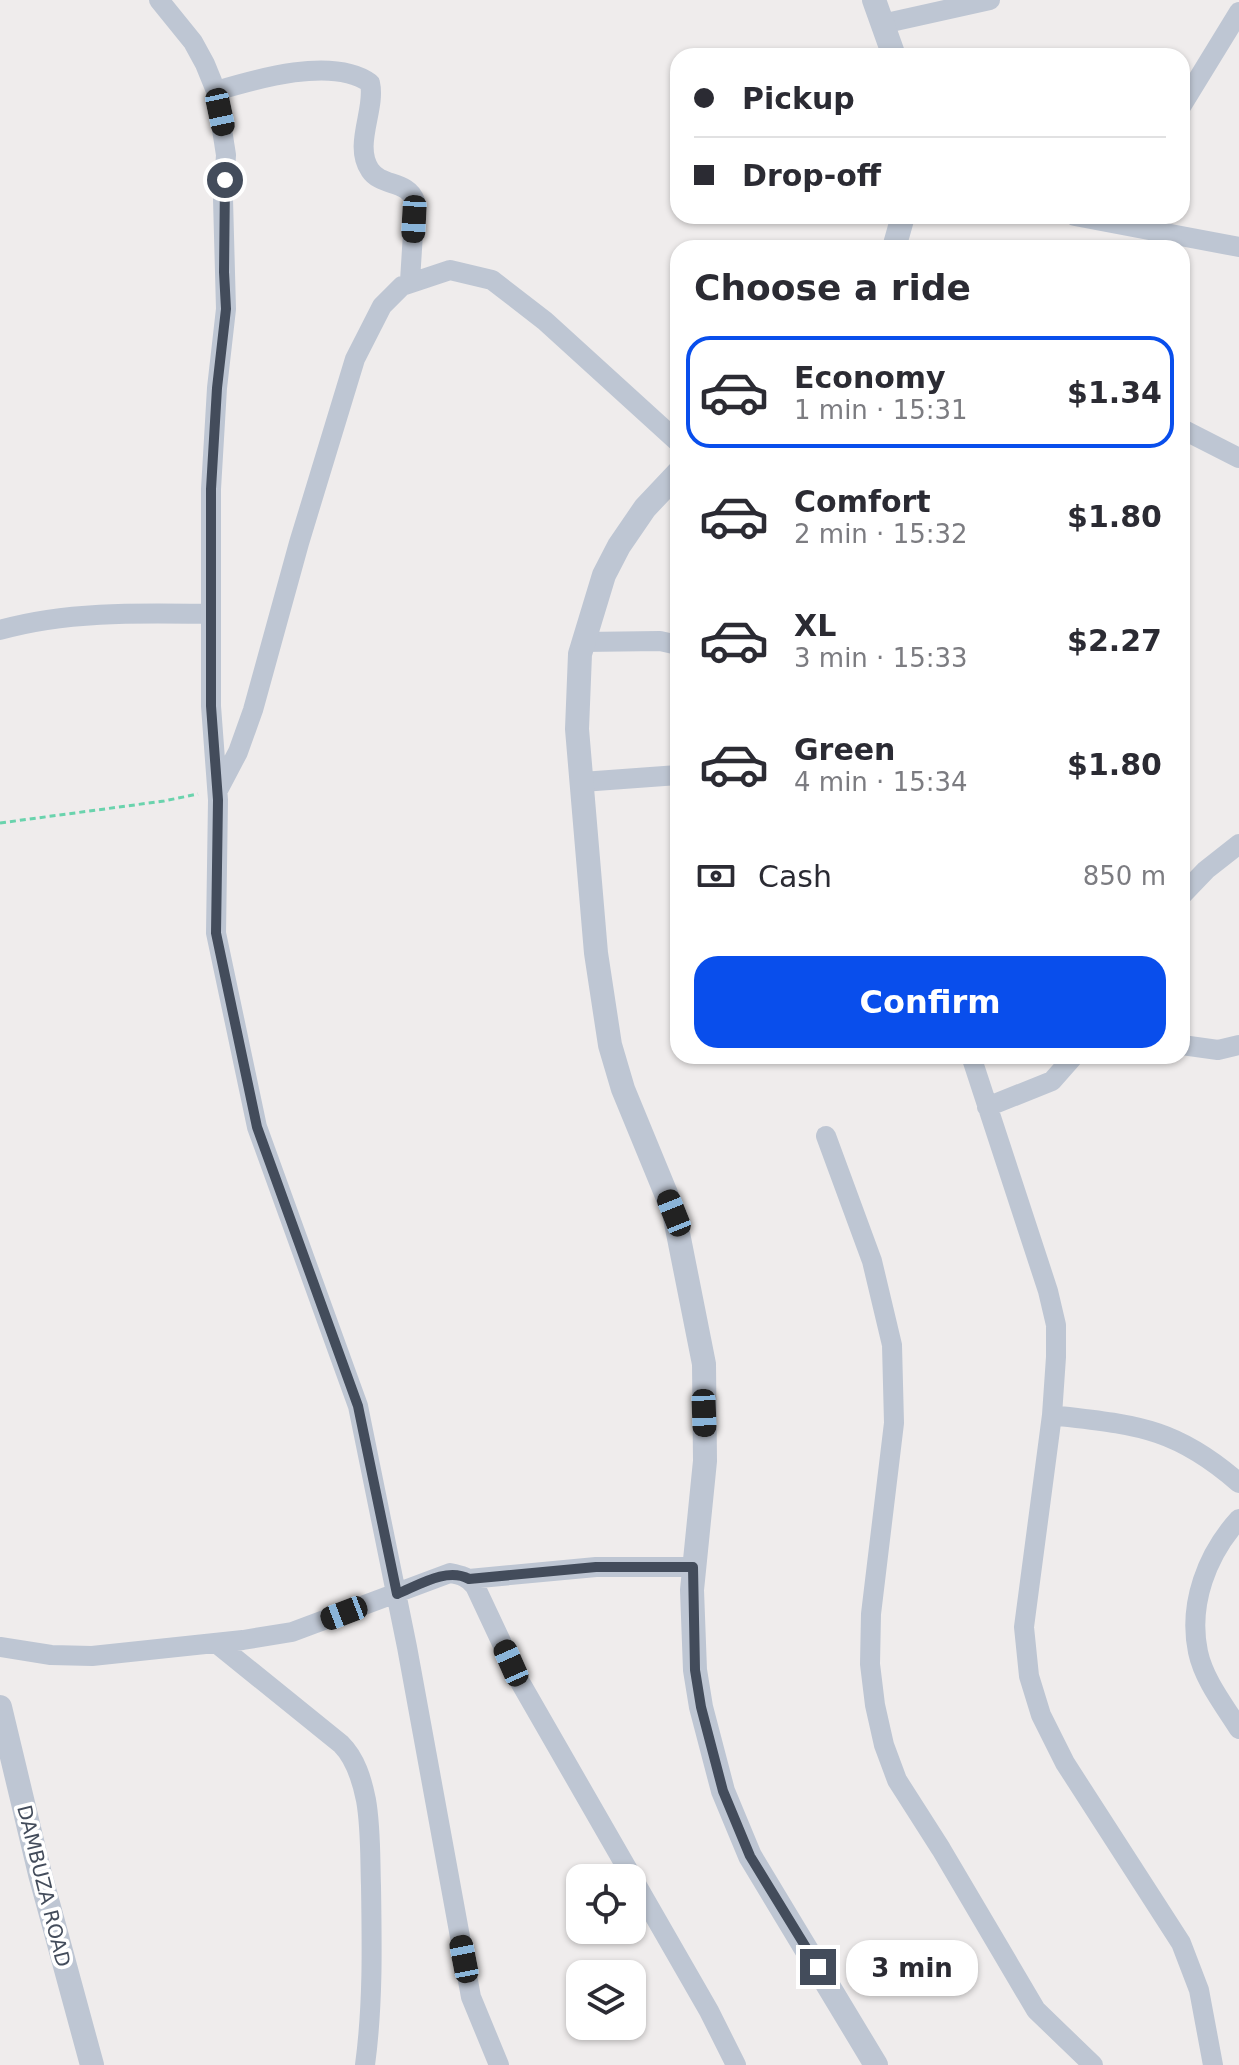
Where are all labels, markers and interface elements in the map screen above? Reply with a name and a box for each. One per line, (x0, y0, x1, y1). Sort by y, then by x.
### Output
text: Pickup (742, 81, 855, 116)
car (203, 86, 237, 138)
text: Drop-off (742, 158, 881, 193)
route start (207, 162, 243, 198)
car (401, 194, 427, 244)
text: Choose a ride (694, 267, 971, 308)
icon: car (698, 356, 770, 428)
text: Economy (794, 360, 946, 395)
text: $1.34 (1067, 375, 1162, 410)
text: 1 min · 15:31 (794, 395, 968, 425)
icon: car (698, 480, 770, 552)
text: Comfort (794, 484, 931, 519)
text: $1.80 (1067, 499, 1162, 534)
text: 2 min · 15:32 (794, 519, 968, 549)
icon: car (698, 604, 770, 676)
text: XL (794, 608, 836, 643)
text: $2.27 (1067, 623, 1162, 658)
text: 3 min · 15:33 (794, 643, 968, 673)
icon: car (698, 728, 770, 800)
text: Green (794, 732, 895, 767)
text: $1.80 (1067, 747, 1162, 782)
text: 4 min · 15:34 (794, 767, 968, 797)
icon: cash (694, 854, 738, 898)
text: Cash (758, 859, 832, 894)
text: 850 m (1083, 861, 1166, 891)
button: Confirm (694, 956, 1166, 1048)
car (654, 1186, 694, 1240)
car (691, 1389, 717, 1437)
car (317, 1593, 371, 1633)
car (490, 1636, 532, 1690)
street label: DAMBUZA ROAD (12, 1803, 76, 1969)
map controls (566, 1864, 646, 2040)
button: locate (566, 1864, 646, 1944)
car (448, 1933, 480, 1985)
callout: 3 min (846, 1939, 978, 1995)
route end (800, 1949, 836, 1985)
text: 3 min (871, 1953, 953, 1983)
button: layers (566, 1960, 646, 2040)

